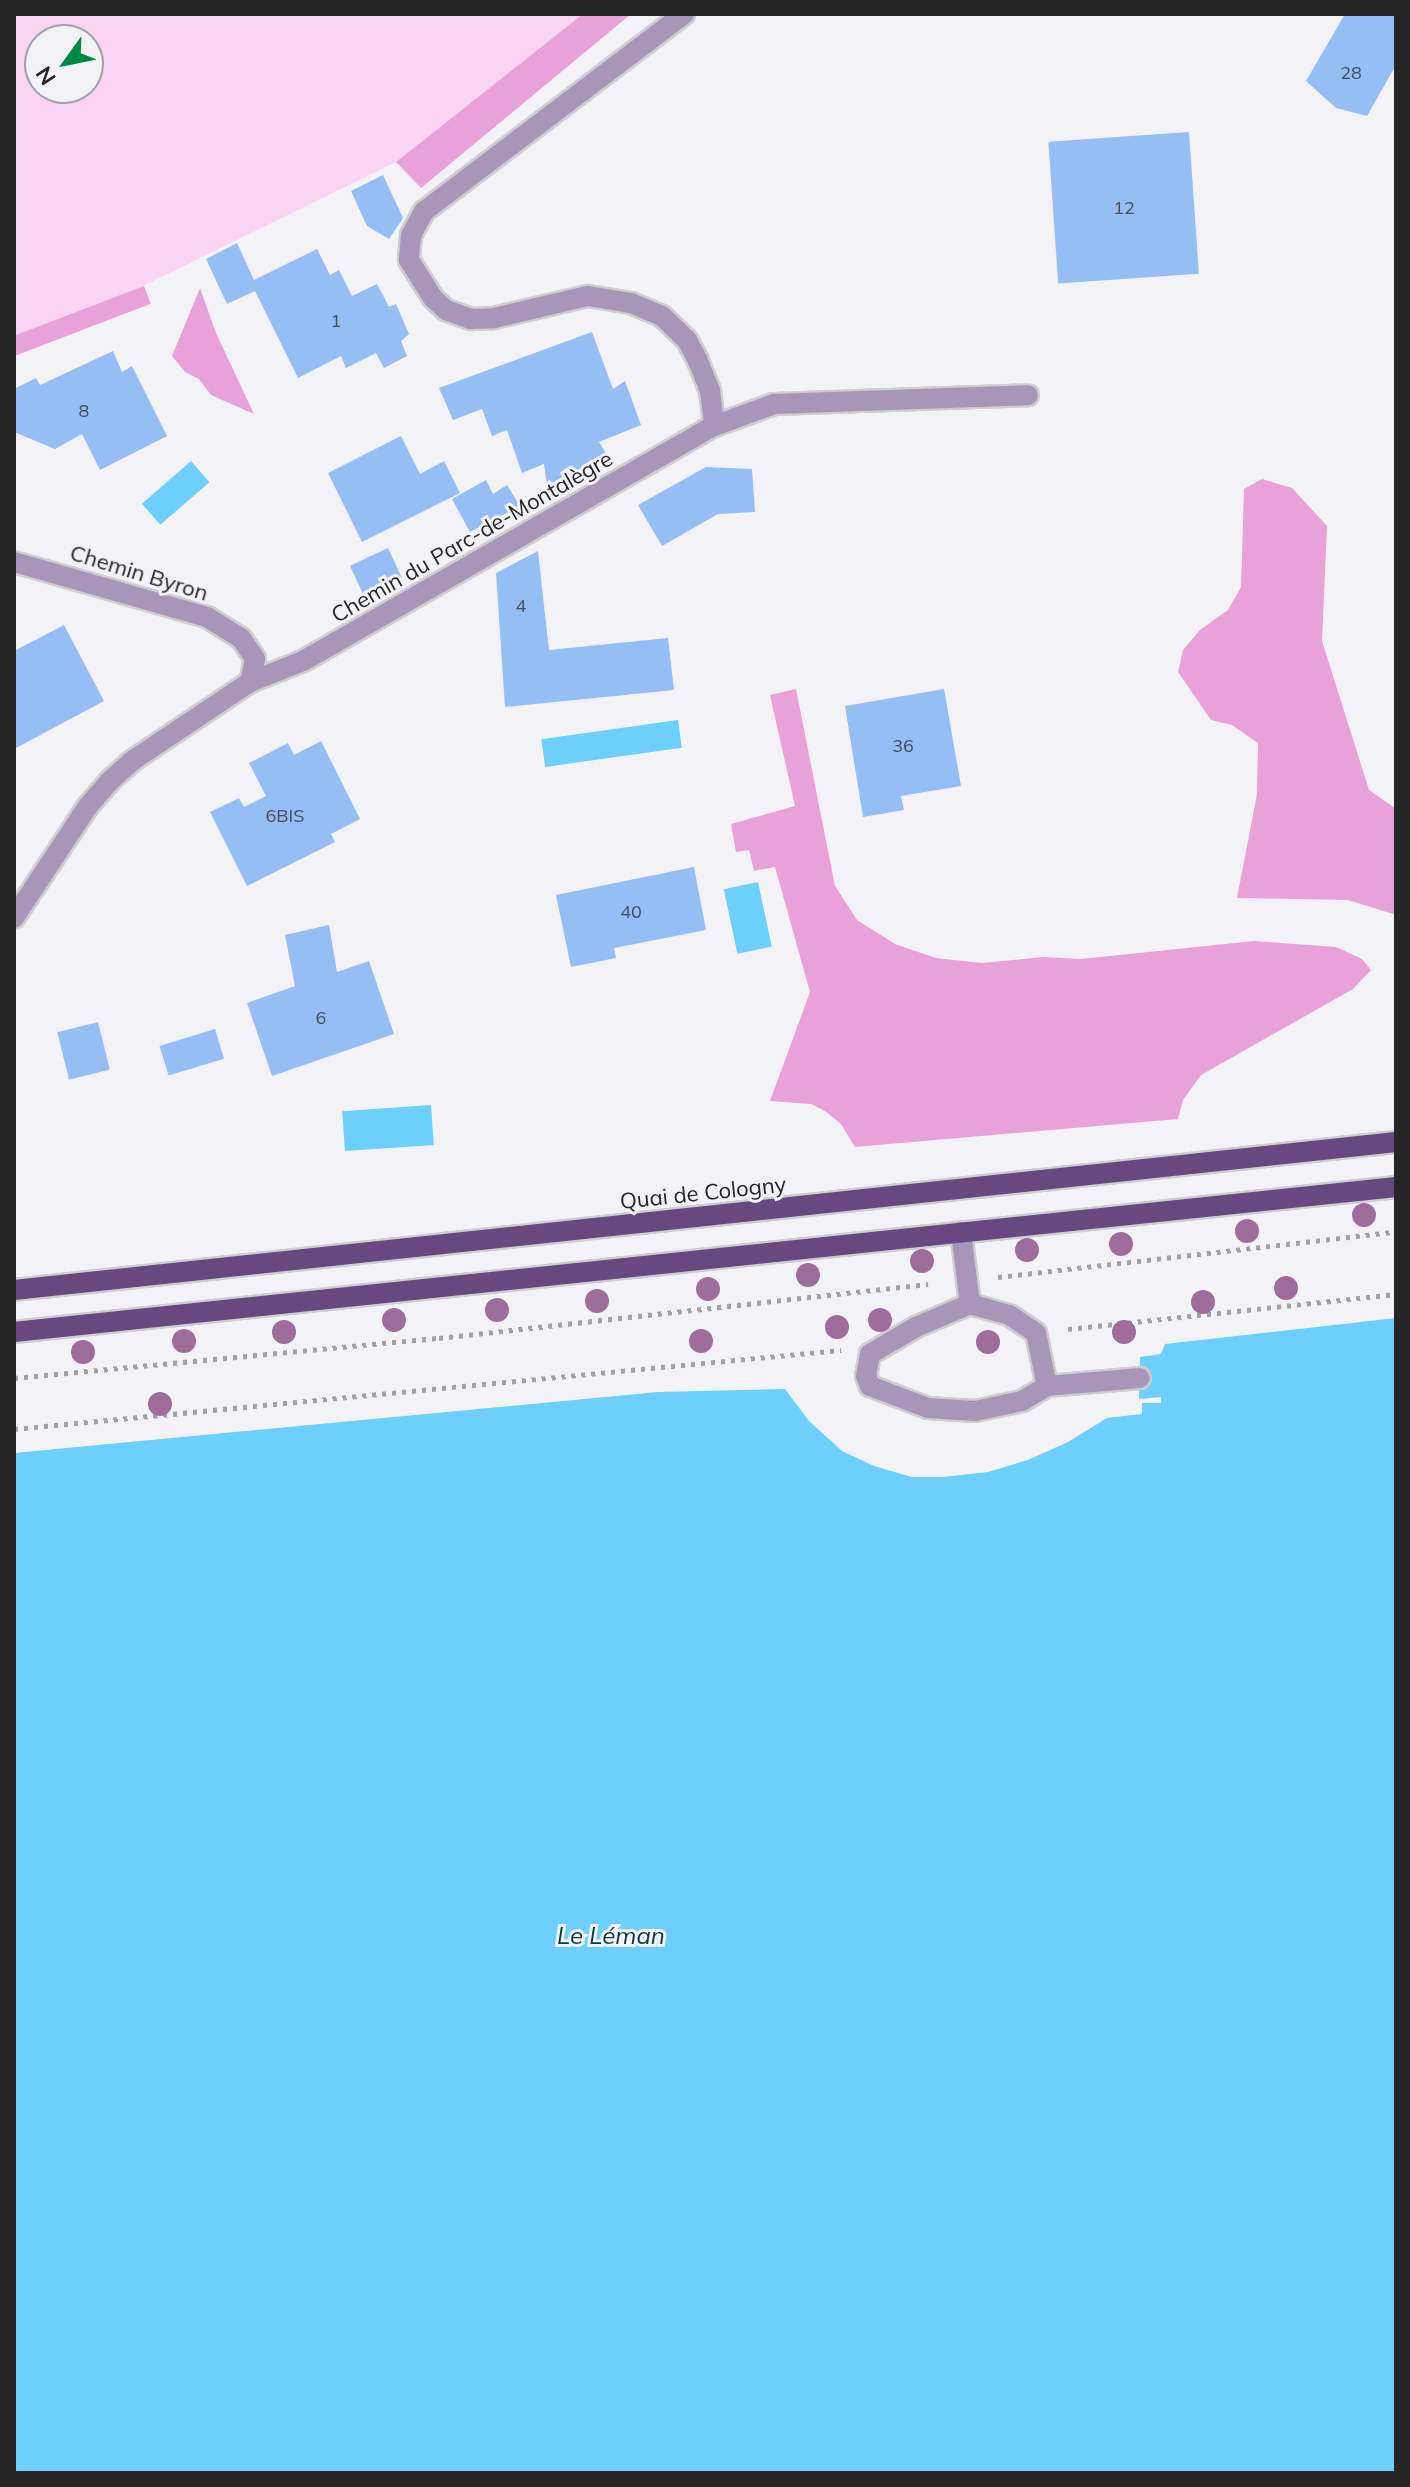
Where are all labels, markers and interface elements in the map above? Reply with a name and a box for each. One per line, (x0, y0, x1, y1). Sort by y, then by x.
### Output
north arrow (24, 24, 104, 104)
text: N (29, 61, 62, 91)
house number: 28 (1340, 62, 1362, 84)
house number: 12 (1113, 197, 1135, 219)
house number: 1 (331, 310, 341, 332)
house number: 8 (79, 400, 89, 422)
street label: Chemin du Parc-de-Montalègre (327, 445, 617, 629)
street label: Chemin Byron (67, 539, 211, 607)
house number: 4 (516, 595, 526, 617)
house number: 36 (892, 735, 914, 757)
house number: 6BIS (266, 805, 304, 827)
house number: 40 (620, 901, 642, 923)
house number: 6 (316, 1007, 326, 1029)
street label: Quai de Cologny (619, 1171, 787, 1215)
water label: Le Léman (557, 1922, 665, 1950)

